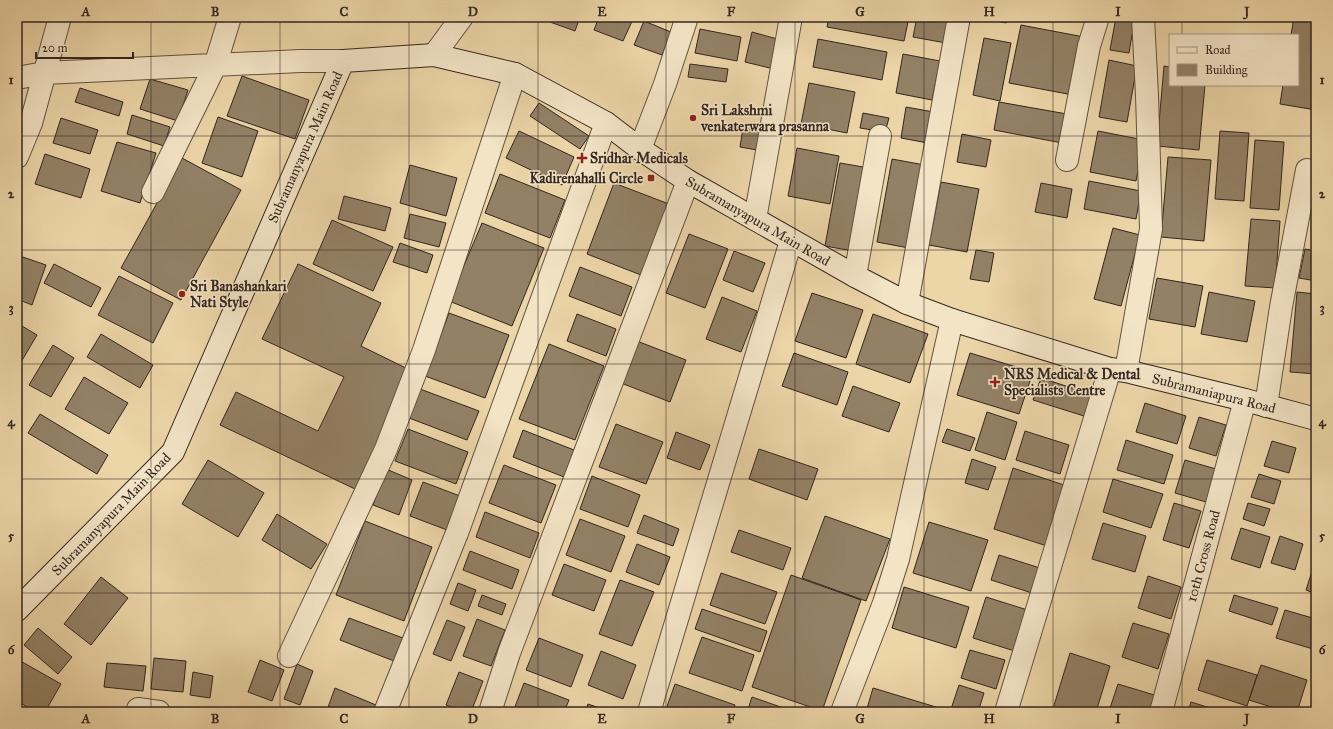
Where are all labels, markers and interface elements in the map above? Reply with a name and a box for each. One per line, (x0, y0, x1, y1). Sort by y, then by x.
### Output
text: A (81, 4, 91, 20)
text: B (211, 4, 220, 20)
text: C (340, 4, 349, 20)
text: D (468, 4, 478, 20)
text: E (597, 4, 607, 20)
text: F (727, 4, 736, 20)
text: G (855, 4, 865, 20)
text: H (983, 4, 995, 20)
text: I (1115, 4, 1121, 20)
text: J (1242, 4, 1250, 20)
scale bar (36, 34, 133, 60)
legend (1169, 34, 1299, 86)
text: 20 m (42, 41, 68, 55)
text: Road (1205, 43, 1231, 57)
text: Building (1205, 63, 1248, 78)
street label: Subramanyapura Main Road (264, 69, 347, 226)
text: 1 (8, 72, 14, 88)
text: 1 (1319, 72, 1325, 88)
place label: Sri Lakshmi venkaterwara prasanna (700, 102, 830, 136)
marker: Sri Lakshmi venkaterwara prasanna (688, 113, 698, 123)
place label: Sridhar Medicals (590, 150, 688, 167)
marker: Sridhar Medicals (577, 153, 587, 163)
place label: Kadirenahalli Circle (530, 170, 643, 187)
marker: Kadirenahalli Circle (646, 173, 656, 183)
street label: Subramanyapura Main Road (682, 173, 833, 270)
text: 2 (8, 186, 15, 202)
text: 2 (1319, 186, 1326, 202)
place label: Sri Banashankari Nati Style (190, 278, 287, 312)
marker: Sri Banashankari Nati Style (177, 289, 187, 299)
text: 3 (8, 300, 14, 316)
text: 3 (1319, 300, 1325, 316)
place label: NRS Medical & Dental Specialists Centre (1004, 366, 1141, 400)
street label: Subramaniapura Road (1150, 370, 1278, 417)
marker: NRS Medical & Dental Specialists Centre (989, 376, 1001, 388)
text: 4 (7, 414, 15, 430)
text: 4 (1318, 414, 1326, 430)
street label: Subramanyapura Main Road (48, 449, 174, 579)
street label: 10th Cross Road (1183, 508, 1224, 604)
text: 5 (8, 528, 15, 544)
text: 5 (1319, 528, 1326, 544)
text: 6 (8, 642, 16, 658)
text: 6 (1319, 642, 1327, 658)
text: A (81, 711, 91, 727)
text: B (211, 711, 220, 727)
text: C (340, 711, 349, 727)
text: D (468, 711, 478, 727)
text: E (597, 711, 607, 727)
text: F (727, 711, 736, 727)
text: G (855, 711, 865, 727)
text: H (983, 711, 995, 727)
text: I (1115, 711, 1121, 727)
text: J (1242, 711, 1250, 727)

